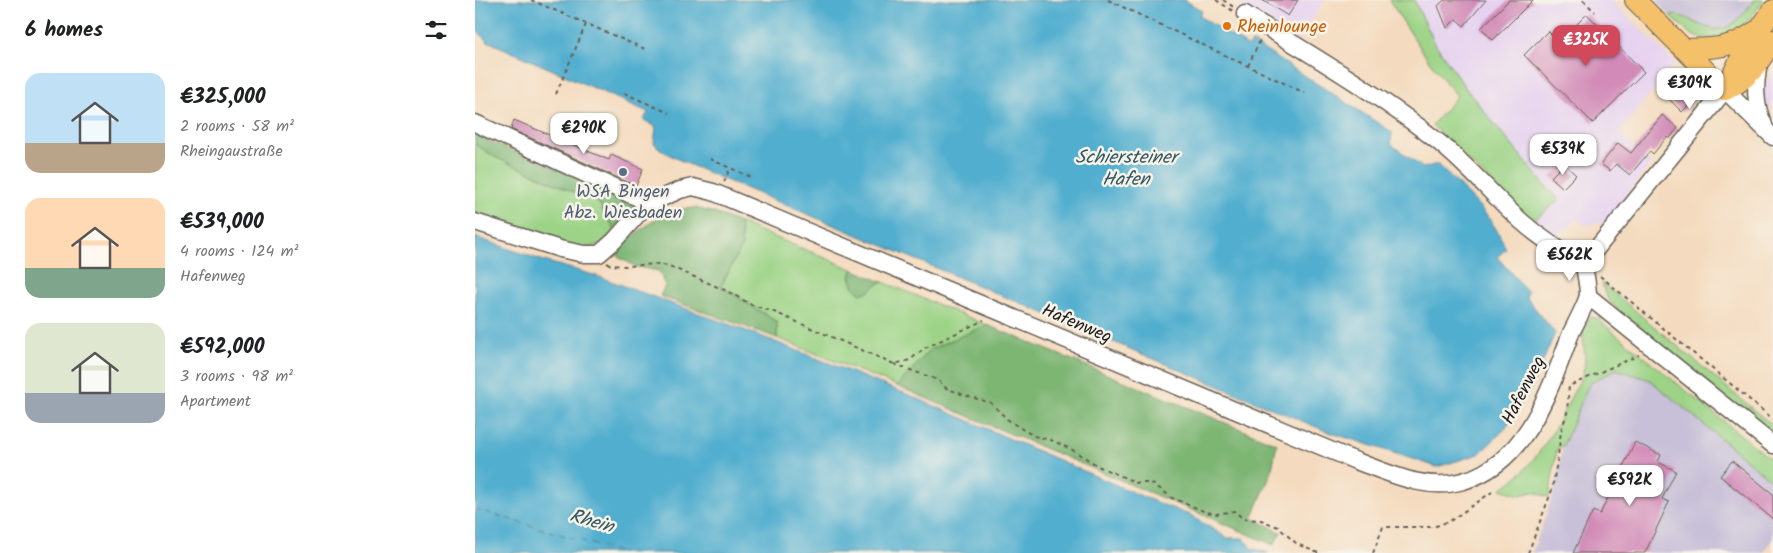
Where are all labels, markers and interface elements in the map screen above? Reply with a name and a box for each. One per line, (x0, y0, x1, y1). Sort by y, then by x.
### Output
place label: Rheinlounge (1237, 13, 1327, 42)
text: 6 homes (25, 14, 103, 47)
icon: filters (422, 16, 450, 44)
marker: Rheinlounge (1221, 20, 1233, 32)
pin: €325K (1551, 24, 1621, 67)
text: €325K (1563, 28, 1609, 53)
pin: €309K (1655, 68, 1725, 110)
text: €309K (1668, 71, 1712, 96)
text: €325,000 (180, 81, 266, 114)
icon: home (65, 93, 125, 153)
pin: €290K (549, 112, 619, 155)
text: 2 rooms · 58 m² (180, 114, 294, 139)
text: €290K (561, 116, 607, 141)
pin: €539K (1528, 134, 1598, 176)
text: €539K (1541, 137, 1585, 162)
text: Rheingaustraße (180, 139, 283, 164)
water label: Schiersteiner Hafen (1075, 143, 1180, 195)
marker: WSA Bingen Abz. Wiesbaden (617, 166, 629, 178)
place label: WSA Bingen Abz. Wiesbaden (564, 178, 682, 228)
text: €539,000 (180, 206, 264, 239)
icon: home (65, 218, 125, 278)
text: 4 rooms · 124 m² (180, 239, 298, 264)
pin: €562K (1535, 240, 1605, 282)
text: €562K (1547, 243, 1593, 268)
text: Hafenweg (180, 264, 246, 289)
street label: Hafenweg (1037, 297, 1116, 352)
text: €592,000 (180, 331, 265, 364)
icon: home (65, 343, 125, 403)
street label: Hafenweg (1495, 351, 1554, 430)
text: 3 rooms · 98 m² (180, 364, 293, 389)
text: Apartment (180, 389, 251, 414)
pin: €592K (1595, 464, 1665, 507)
text: €592K (1607, 468, 1653, 493)
water label: Rhein (566, 501, 619, 543)

